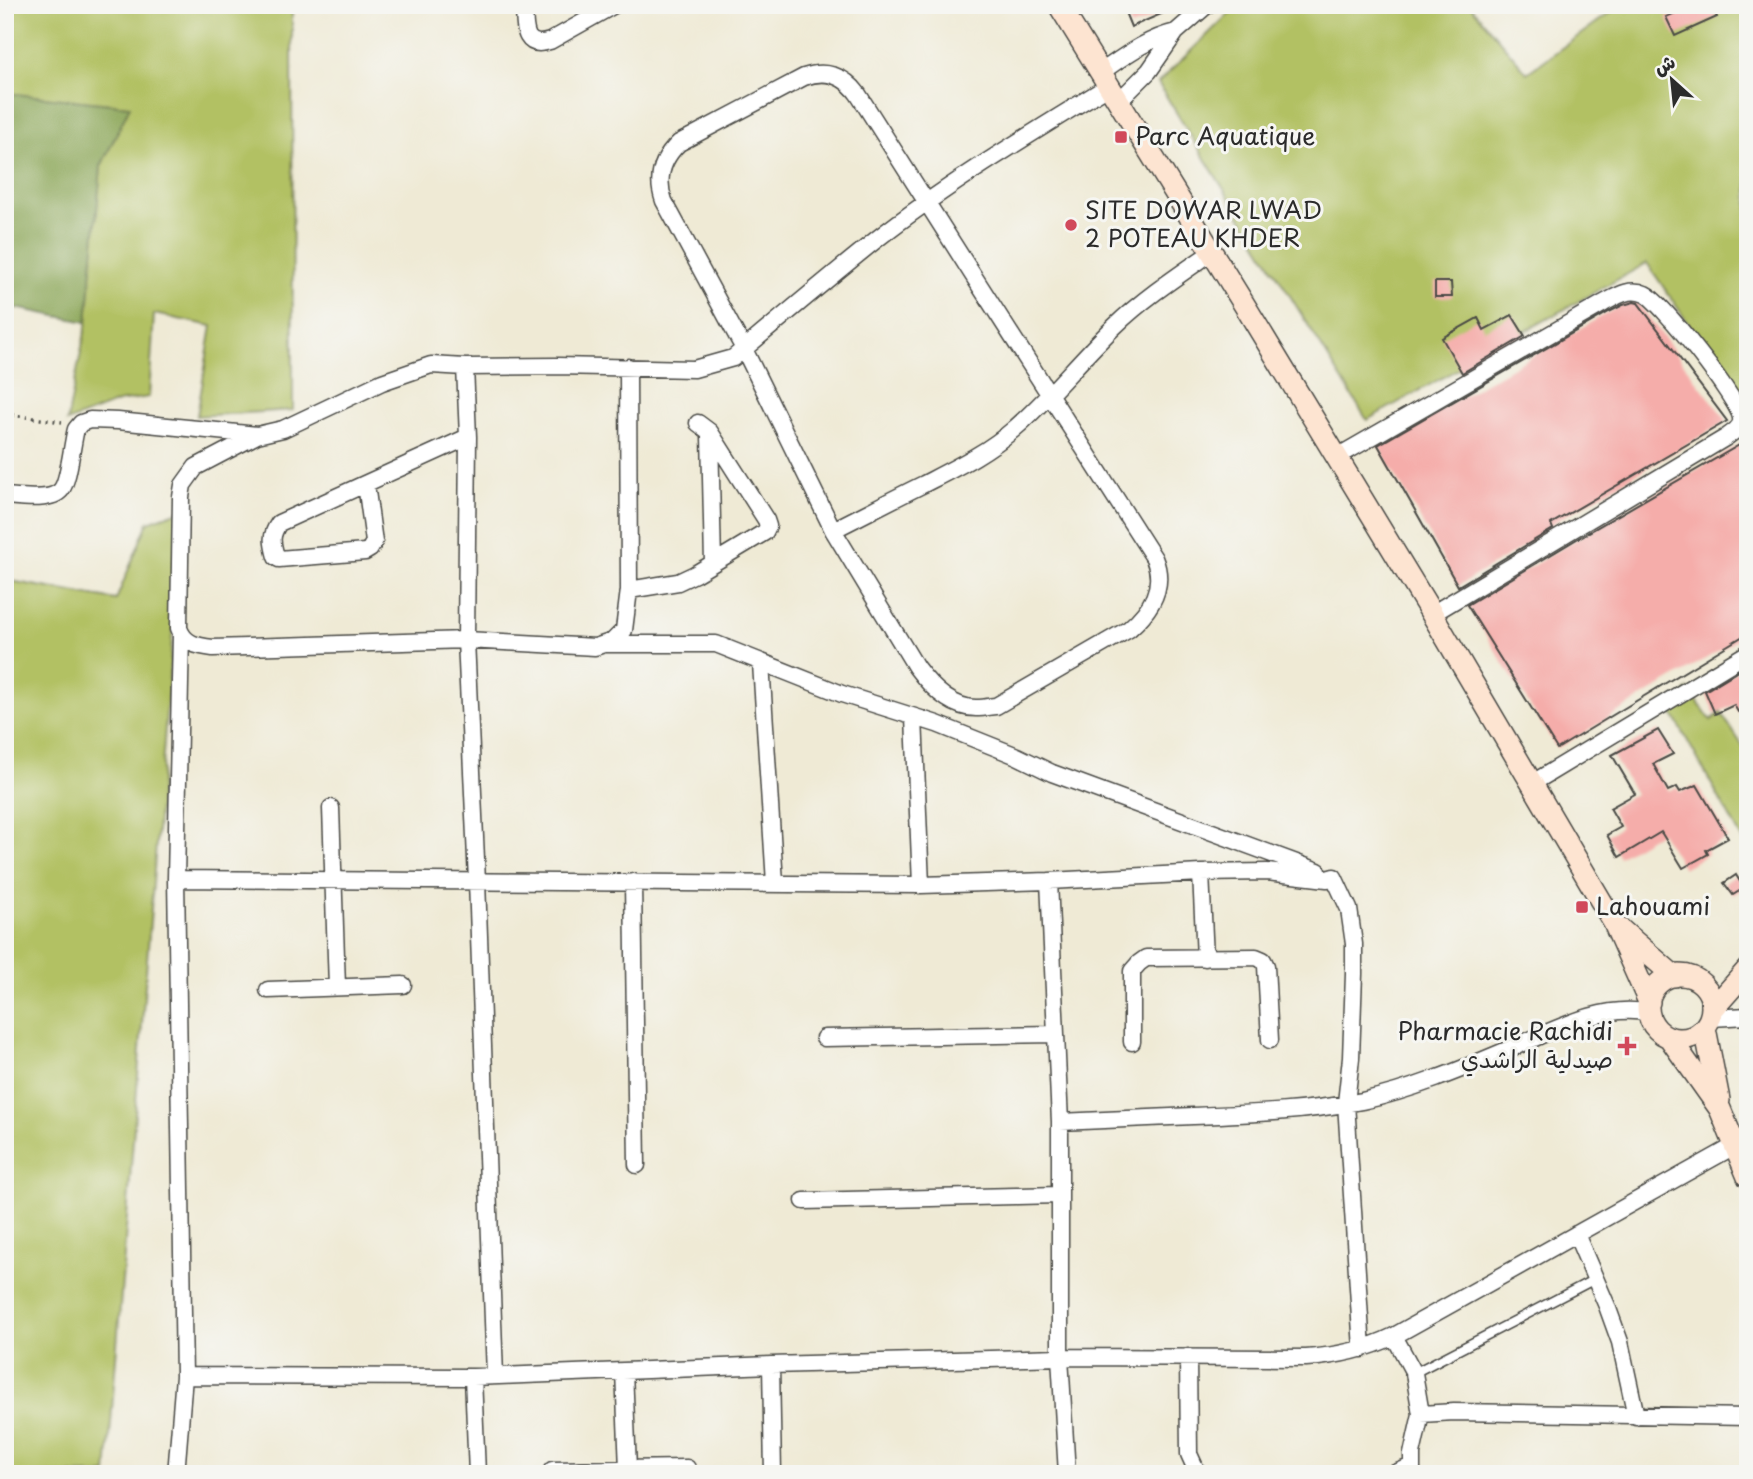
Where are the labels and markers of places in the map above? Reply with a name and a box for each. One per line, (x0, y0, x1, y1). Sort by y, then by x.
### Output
place label: Parc Aquatique (1135, 117, 1315, 153)
marker: Parc Aquatique (1113, 129, 1129, 145)
place label: SITE DOWAR LWAD 2 POTEAU KHDER (1085, 191, 1322, 255)
marker: SITE DOWAR LWAD 2 POTEAU KHDER (1063, 217, 1079, 233)
place label: Lahouami (1596, 887, 1710, 923)
marker: Lahouami (1574, 899, 1590, 915)
place label: Pharmacie Rachidi صيدلية الراشدي (1397, 1012, 1613, 1077)
marker: Pharmacie Rachidi صيدلية الراشدي (1619, 1038, 1635, 1054)

